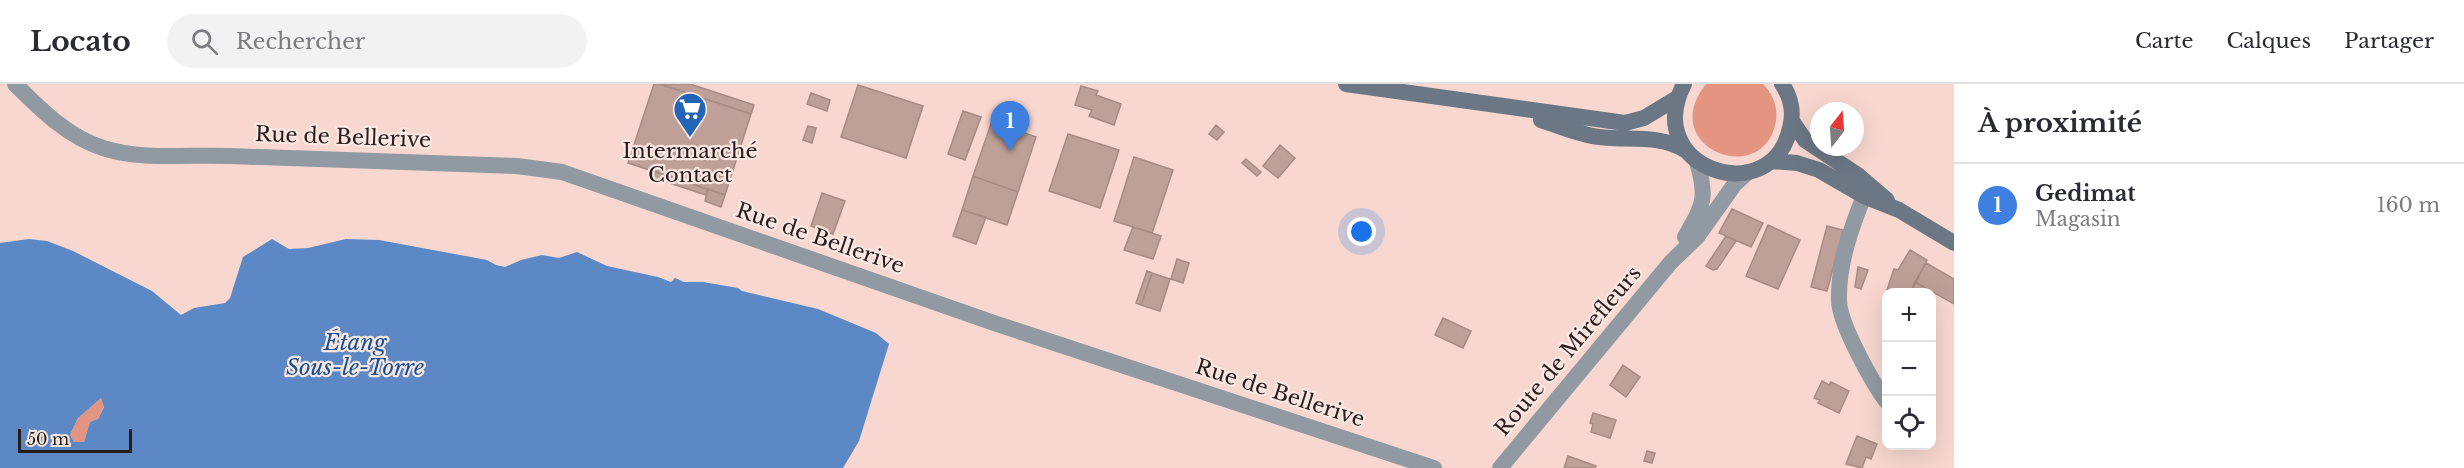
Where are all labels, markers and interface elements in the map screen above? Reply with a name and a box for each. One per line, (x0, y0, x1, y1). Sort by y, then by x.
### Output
search box (167, 14, 587, 68)
text: Locato (30, 24, 131, 59)
icon: search (188, 25, 221, 58)
text: Rechercher (236, 28, 365, 55)
text: Carte (2135, 28, 2193, 54)
text: Calques (2226, 28, 2311, 54)
text: Partager (2344, 28, 2434, 54)
supermarket icon: Intermarché Contact (672, 91, 708, 138)
pin: 1 (990, 101, 1030, 151)
north arrow (1810, 102, 1864, 156)
text: À proximité (1978, 107, 2142, 139)
street label: Rue de Bellerive (254, 121, 432, 153)
place label: Intermarché Contact (623, 138, 757, 188)
text: Gedimat (2035, 180, 2136, 207)
text: 1 (1993, 193, 2002, 217)
text: 160 m (2377, 193, 2440, 217)
street label: Rue de Bellerive (732, 197, 908, 279)
text: Magasin (2035, 207, 2121, 231)
your location (1347, 217, 1376, 246)
street label: Route de Mirefleurs (1489, 261, 1647, 441)
map controls (1882, 288, 1936, 450)
button: + (1882, 288, 1936, 342)
water label: Étang Sous-le-Torre (286, 328, 424, 381)
button: − (1882, 342, 1936, 396)
street label: Rue de Bellerive (1192, 353, 1368, 433)
button: locate (1882, 396, 1936, 450)
scale bar (18, 426, 132, 454)
text: 50 m (27, 429, 69, 449)

